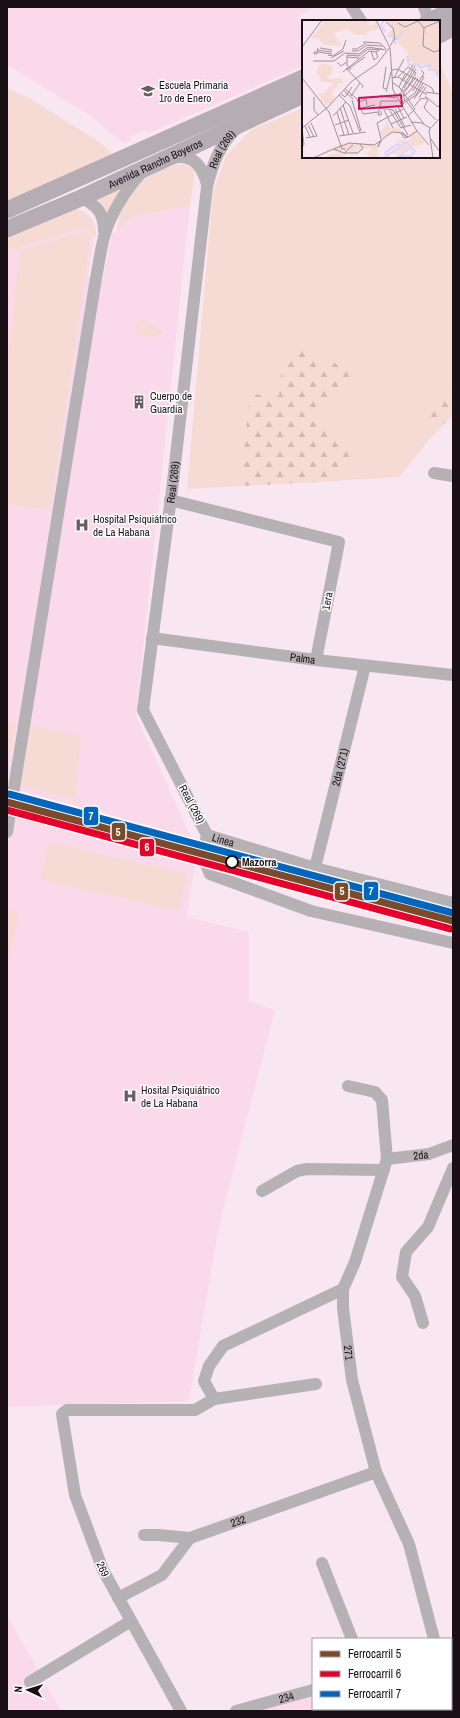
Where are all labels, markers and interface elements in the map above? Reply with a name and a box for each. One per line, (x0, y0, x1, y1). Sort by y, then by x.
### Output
inset map (302, 20, 440, 158)
place label: Escuela Primaria 1ro de Enero (159, 78, 228, 105)
school or university icon: Escuela Primaria 1ro de Enero (140, 83, 156, 99)
street label: Real (269) (206, 127, 238, 171)
street label: Avenida Rancho Boyeros (105, 135, 205, 192)
place label: Cuerpo de Guardia (150, 389, 192, 416)
building icon: Cuerpo de Guardia (131, 394, 147, 410)
street label: Real (269) (163, 461, 182, 504)
place label: Hospital Psiquiátrico de La Habana (93, 512, 177, 539)
hospital icon: Hospital Psiquiátrico de La Habana (74, 517, 90, 533)
street label: 1era (318, 591, 336, 611)
street label: Palma (289, 650, 316, 667)
street label: 2da (271) (329, 747, 351, 788)
street label: Real (269) (176, 782, 208, 826)
line badge: 7 (83, 806, 99, 826)
text: 7 (88, 809, 94, 823)
line badge: 5 (111, 822, 126, 841)
text: 5 (115, 825, 121, 839)
street label: Linea (210, 830, 236, 850)
line badge: 6 (139, 838, 155, 857)
text: 6 (144, 840, 150, 854)
marker: Mazorra (225, 855, 239, 869)
place label: Mazorra (242, 855, 277, 869)
line badge: 7 (363, 881, 379, 901)
line badge: 5 (334, 882, 349, 901)
text: 5 (339, 884, 345, 898)
text: 7 (368, 884, 374, 898)
place label: Hosital Psiquiátrico de La Habana (141, 1083, 220, 1110)
hospital icon: Hosital Psiquiátrico de La Habana (122, 1088, 138, 1104)
street label: 2da (412, 1147, 429, 1163)
street label: 271 (341, 1344, 356, 1361)
street label: 232 (229, 1512, 247, 1530)
street label: 269 (93, 1559, 113, 1579)
legend (312, 1638, 452, 1710)
text: Ferrocarril 5 (348, 1646, 402, 1662)
text: Ferrocarril 6 (348, 1666, 401, 1682)
north arrow (8, 1670, 48, 1710)
text: N (11, 1686, 25, 1693)
text: Ferrocarril 7 (348, 1686, 402, 1702)
street label: 234 (277, 1689, 295, 1706)

